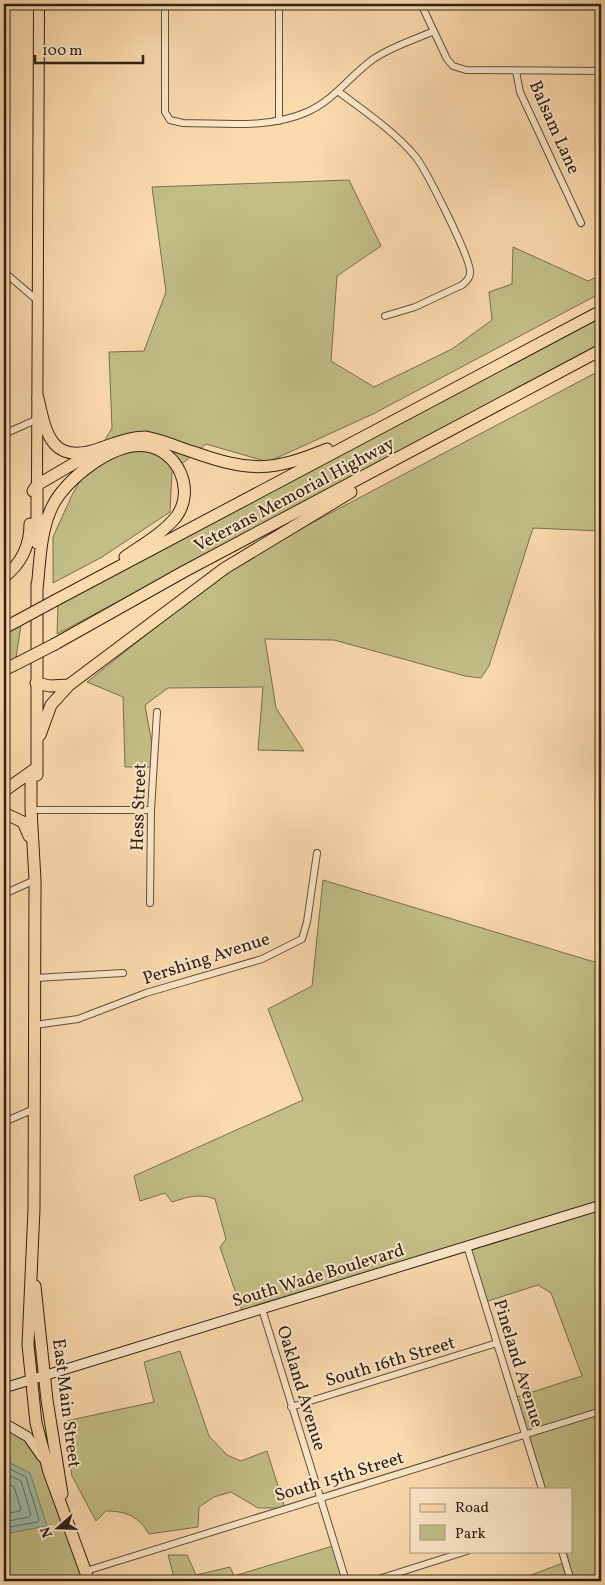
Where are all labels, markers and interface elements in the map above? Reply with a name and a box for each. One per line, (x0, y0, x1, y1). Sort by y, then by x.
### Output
scale bar (35, 32, 142, 64)
text: 100 m (42, 41, 82, 62)
street label: Balsam Lane (522, 77, 585, 178)
street label: Veterans Memorial Highway (190, 432, 400, 559)
street label: Hess Street (125, 763, 154, 852)
street label: Pershing Avenue (140, 927, 273, 992)
street label: South Wade Boulevard (229, 1238, 408, 1315)
street label: Pineland Avenue (486, 1296, 549, 1431)
street label: Oakland Avenue (270, 1323, 331, 1454)
street label: South 16th Street (323, 1331, 458, 1394)
street label: East Main Street (45, 1337, 86, 1469)
street label: South 15th Street (272, 1446, 407, 1509)
legend (410, 1488, 572, 1552)
text: Road (455, 1498, 489, 1519)
north arrow (32, 1502, 82, 1552)
text: N (37, 1524, 58, 1540)
text: Park (455, 1524, 486, 1545)

